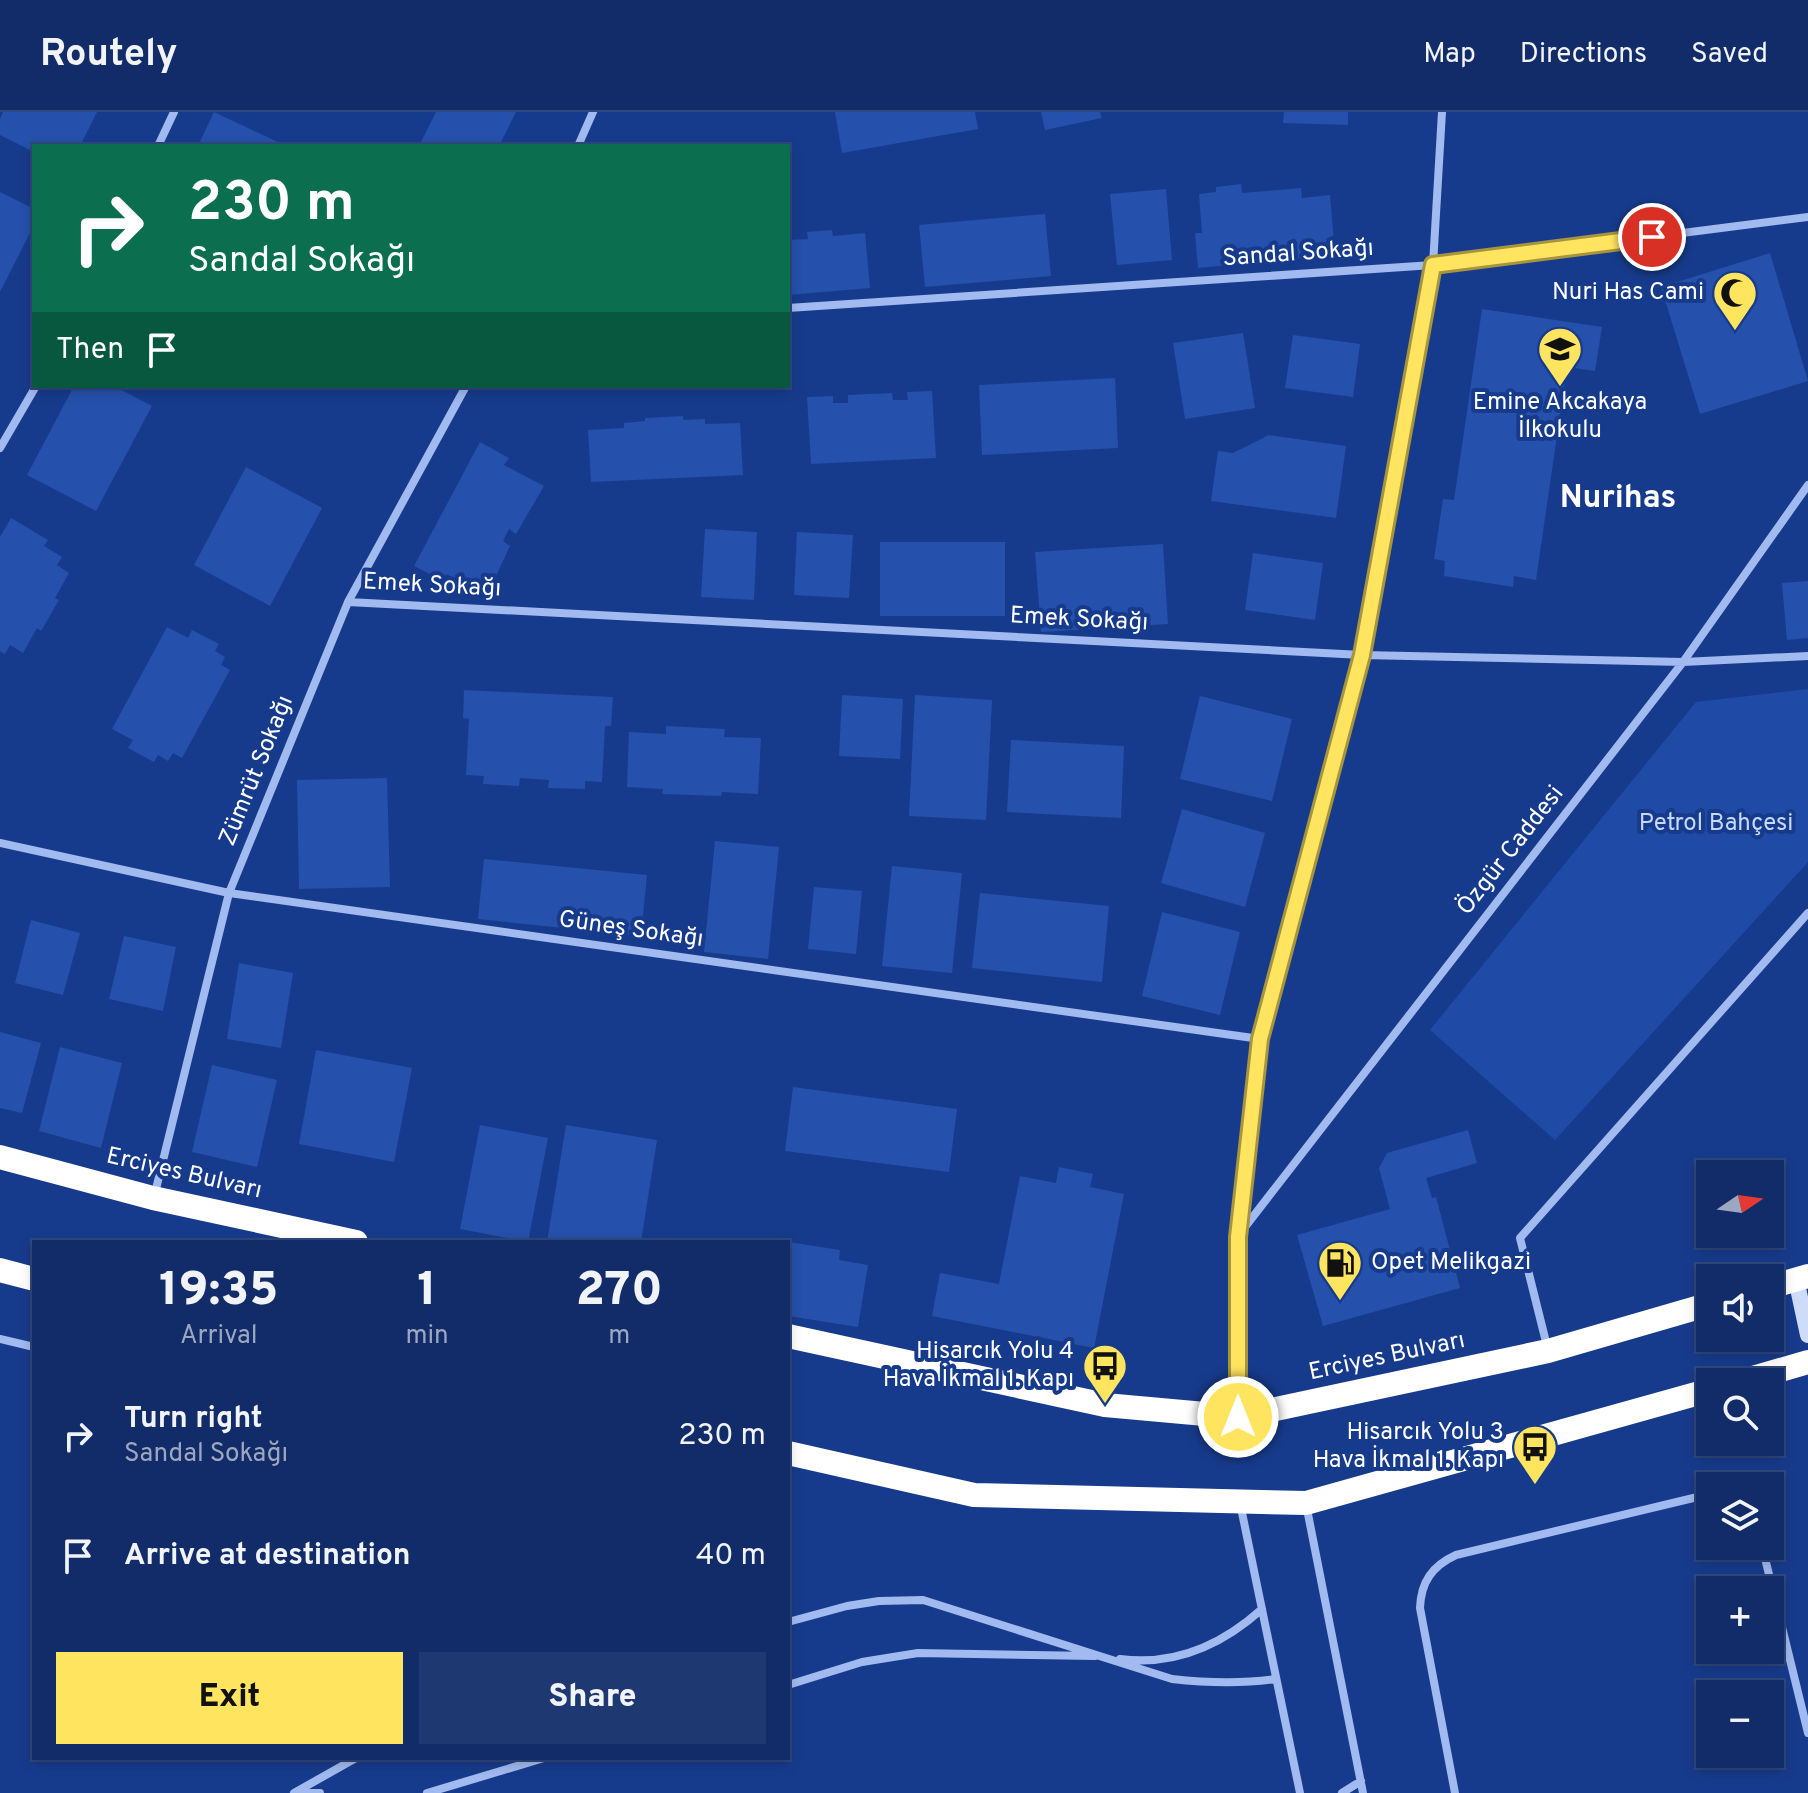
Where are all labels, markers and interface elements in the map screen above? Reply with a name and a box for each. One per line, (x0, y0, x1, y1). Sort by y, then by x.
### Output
text: Routely (40, 31, 178, 80)
text: Map (1423, 37, 1476, 73)
text: Directions (1520, 37, 1647, 73)
text: Saved (1691, 37, 1768, 73)
text: 230 m (188, 170, 355, 240)
icon: right (56, 176, 160, 280)
pin (1618, 203, 1686, 271)
icon: arrive (1630, 215, 1674, 259)
street label: Sandal Sokağı (1221, 234, 1375, 274)
text: Sandal Sokağı (188, 239, 415, 285)
mosque icon: Nuri Has Cami (1711, 269, 1759, 332)
place label: Nuri Has Cami (1552, 278, 1704, 308)
school or university icon: Emine Akcakaya İlkokulu (1536, 325, 1584, 388)
icon: arrive (140, 328, 184, 372)
text: Then (56, 332, 124, 369)
place label: Emine Akcakaya İlkokulu (1473, 388, 1647, 446)
district label: Nurihas (1560, 479, 1676, 519)
street label: Emek Sokağı (362, 567, 502, 605)
street label: Emek Sokağı (1009, 601, 1149, 639)
street label: Zümrüt Sokağı (213, 691, 301, 851)
street label: Özgür Caddesi (1449, 779, 1571, 922)
park label: Petrol Bahçesi (1639, 809, 1793, 839)
street label: Güneş Sokağı (557, 905, 705, 955)
street label: Erciyes Bulvarı (103, 1142, 265, 1206)
north arrow (1696, 1160, 1784, 1248)
map controls (1696, 1160, 1784, 1768)
fuel station icon: Opet Melikgazi (1316, 1239, 1364, 1302)
place label: Opet Melikgazi (1371, 1248, 1531, 1278)
text: 19:35 (159, 1262, 278, 1322)
text: 1 (417, 1262, 437, 1322)
text: 270 (576, 1262, 663, 1322)
button: sound (1696, 1264, 1784, 1352)
text: Arrival (180, 1320, 257, 1353)
text: min (405, 1320, 449, 1353)
text: m (608, 1320, 630, 1353)
street label: Erciyes Bulvarı (1306, 1326, 1468, 1388)
place label: Hisarcık Yolu 4 Hava İkmal 1. Kapı (883, 1337, 1074, 1395)
bus stop icon: Hisarcık Yolu 4 Hava İkmal 1. Kapı (1081, 1342, 1129, 1405)
button: search (1696, 1368, 1784, 1456)
position arrow (1196, 1375, 1280, 1459)
text: Turn right (124, 1401, 262, 1438)
icon: right (56, 1414, 100, 1458)
text: 230 m (678, 1418, 766, 1455)
place label: Hisarcık Yolu 3 Hava İkmal 1. Kapı (1313, 1418, 1504, 1476)
bus stop icon: Hisarcık Yolu 3 Hava İkmal 1. Kapı (1511, 1423, 1559, 1486)
text: Sandal Sokağı (124, 1438, 288, 1471)
button: layers (1696, 1472, 1784, 1560)
icon: arrive (56, 1534, 100, 1578)
text: Arrive at destination (124, 1538, 410, 1575)
text: 40 m (696, 1538, 766, 1575)
button: + (1696, 1576, 1784, 1664)
button: Exit (56, 1652, 403, 1744)
button: Share (419, 1652, 766, 1744)
button: − (1696, 1680, 1784, 1768)

